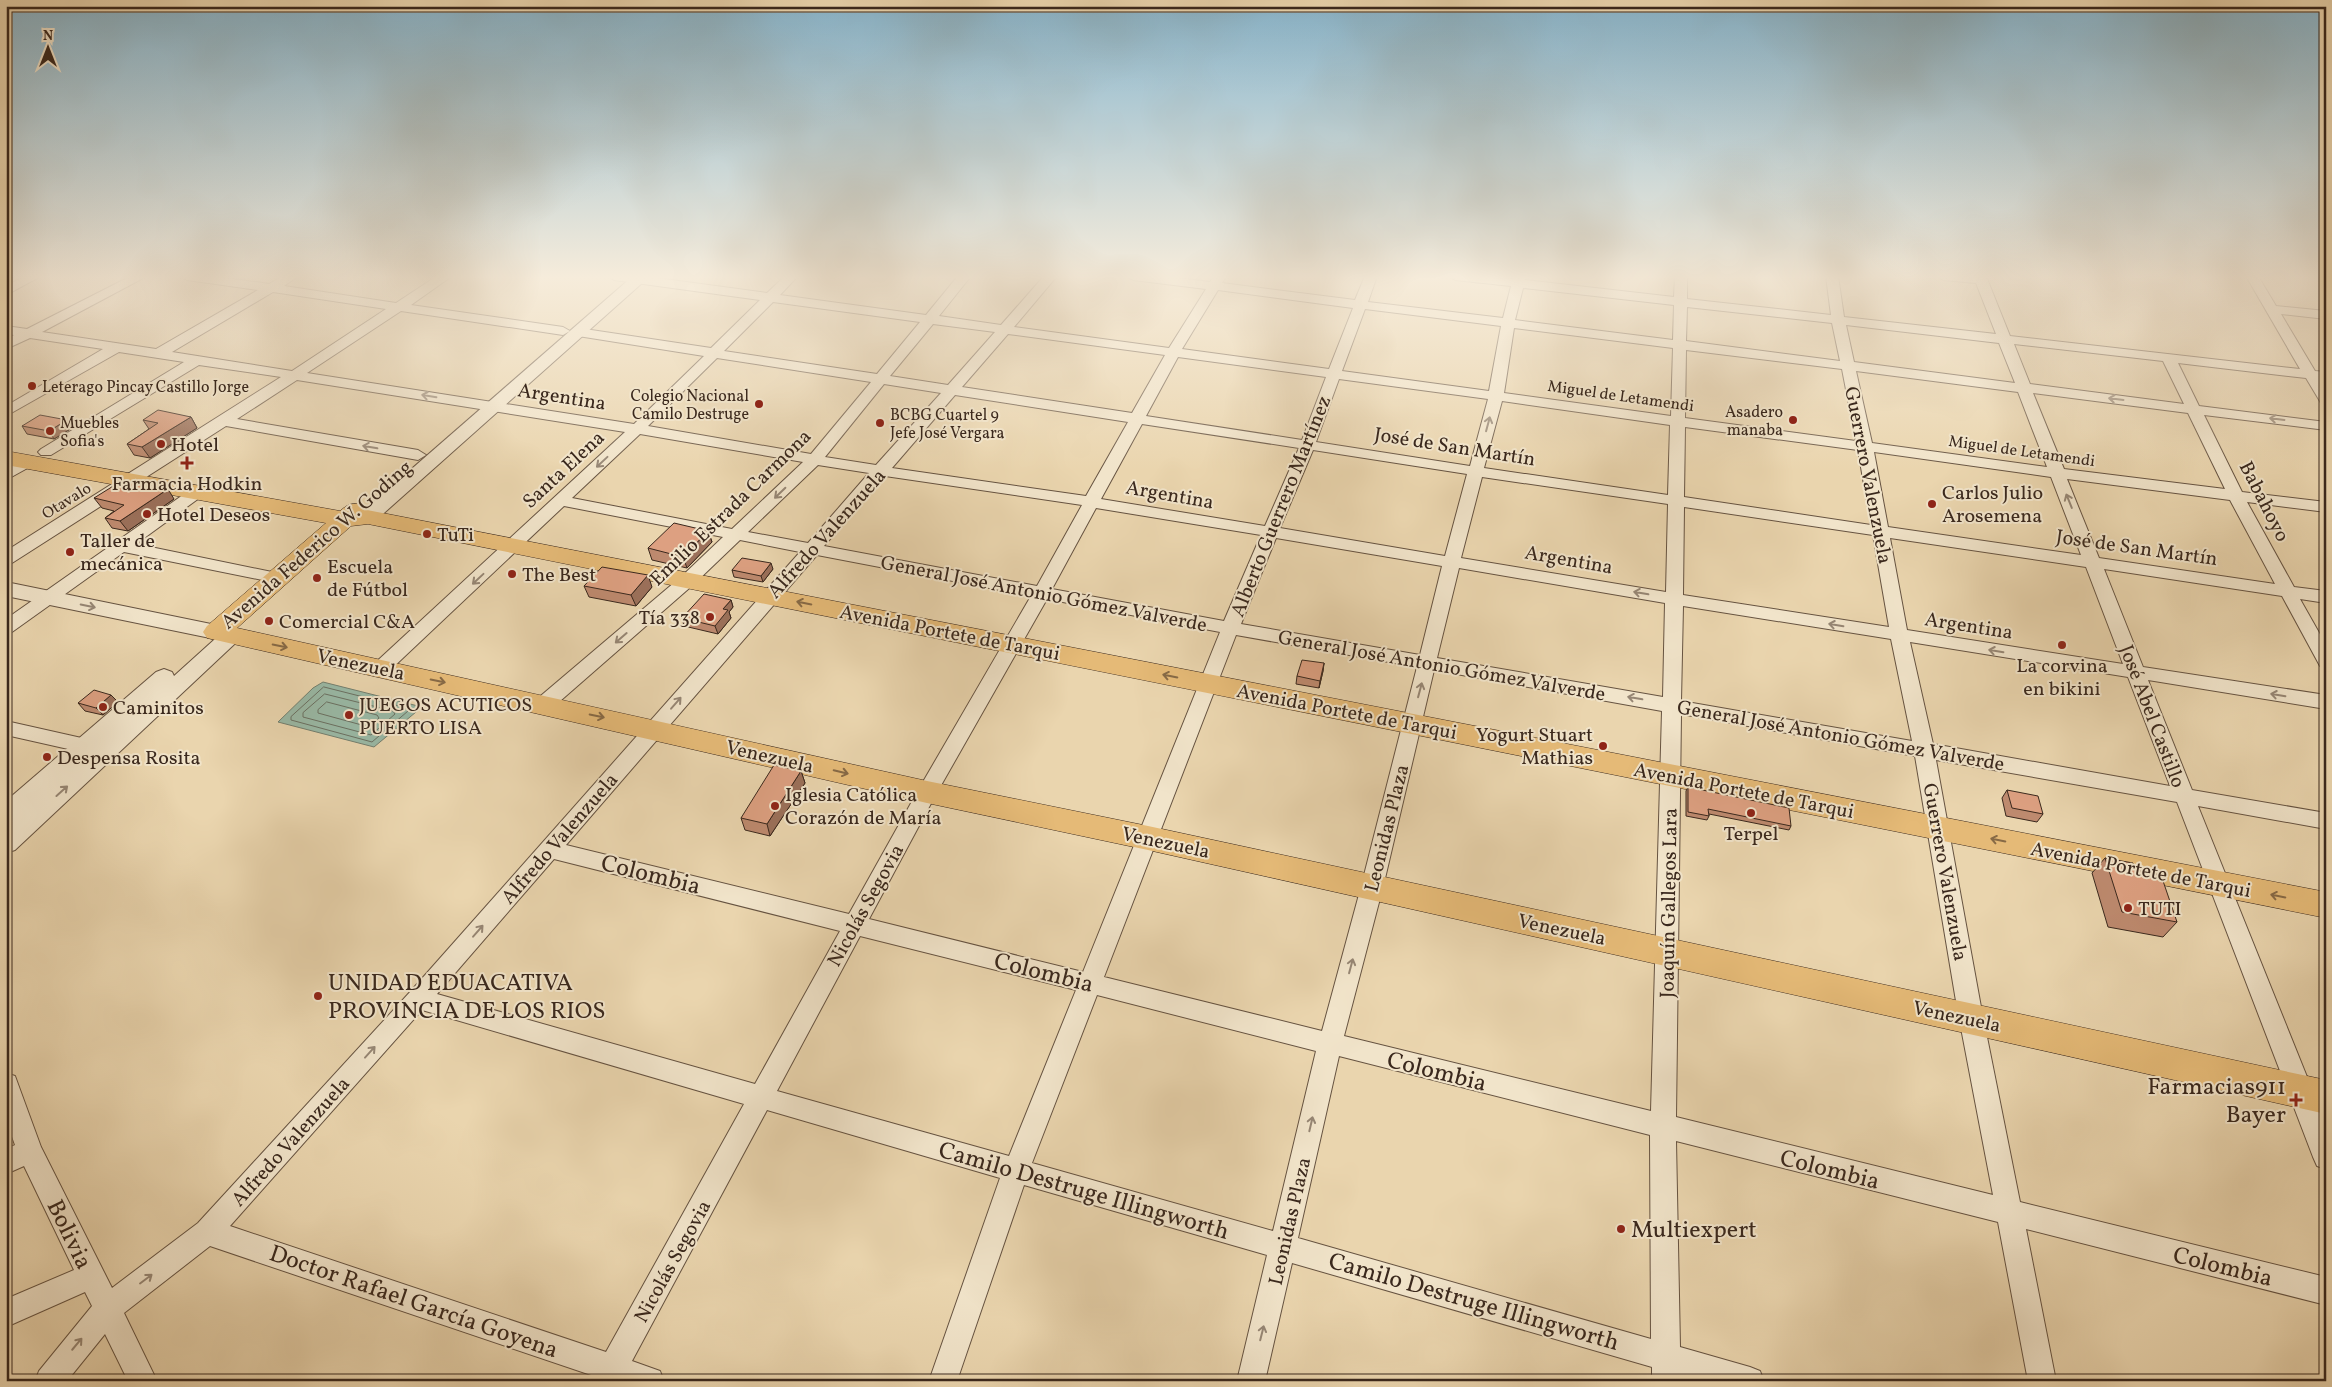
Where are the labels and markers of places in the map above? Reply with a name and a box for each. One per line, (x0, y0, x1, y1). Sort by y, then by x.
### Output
place label: Leterago Pincay Castillo Jorge (42, 377, 249, 399)
marker: Leterago Pincay Castillo Jorge (26, 380, 38, 392)
place label: Colegio Nacional Camilo Destruge (631, 386, 749, 426)
marker: Colegio Nacional Camilo Destruge (753, 398, 765, 410)
place label: Asadero manaba (1725, 402, 1783, 442)
place label: BCBG Cuartel 9 Jefe José Vergara (890, 405, 1005, 445)
place label: Muebles Sofia's (60, 413, 119, 453)
marker: Asadero manaba (1787, 414, 1799, 426)
marker: BCBG Cuartel 9 Jefe José Vergara (874, 417, 886, 429)
marker: Muebles Sofia's (44, 425, 56, 437)
place label: Hotel (171, 432, 219, 460)
marker: Hotel (155, 438, 167, 450)
marker: Farmacia Hodkin (181, 457, 193, 469)
place label: Farmacia Hodkin (112, 471, 263, 499)
place label: Carlos Julio Arosemena (1942, 480, 2043, 531)
marker: Carlos Julio Arosemena (1926, 498, 1938, 510)
place label: Hotel Deseos (157, 502, 270, 530)
marker: Hotel Deseos (141, 508, 153, 520)
place label: TuTi (437, 522, 474, 550)
place label: Taller de mecánica (80, 528, 163, 579)
marker: TuTi (421, 528, 433, 540)
marker: Taller de mecánica (64, 546, 76, 558)
place label: Escuela de Fútbol (327, 554, 408, 605)
place label: The Best (522, 562, 596, 590)
marker: The Best (506, 568, 518, 580)
marker: Escuela de Fútbol (311, 572, 323, 584)
place label: Tía 338 (639, 605, 700, 633)
place label: Comercial C&A (279, 609, 415, 637)
marker: Tía 338 (704, 611, 716, 623)
marker: Comercial C&A (263, 615, 275, 627)
marker: La corvina en bikini (2056, 639, 2068, 651)
place label: La corvina en bikini (2016, 653, 2108, 704)
place label: JUEGOS ACUTICOS PUERTO LISA (359, 692, 532, 743)
place label: Caminitos (113, 695, 204, 723)
marker: Caminitos (97, 701, 109, 713)
marker: JUEGOS ACUTICOS PUERTO LISA (343, 709, 355, 721)
place label: Yogurt Stuart Mathias (1476, 722, 1593, 773)
marker: Yogurt Stuart Mathias (1597, 740, 1609, 752)
place label: Despensa Rosita (57, 745, 201, 773)
marker: Despensa Rosita (41, 751, 53, 763)
place label: Iglesia Católica Corazón de María (785, 782, 941, 833)
marker: Iglesia Católica Corazón de María (769, 800, 781, 812)
marker: Terpel (1745, 807, 1757, 819)
place label: Terpel (1723, 821, 1779, 849)
place label: TUTI (2138, 896, 2181, 924)
marker: TUTI (2122, 902, 2134, 914)
place label: UNIDAD EDUACATIVA PROVINCIA DE LOS RIOS (328, 967, 606, 1029)
marker: UNIDAD EDUACATIVA PROVINCIA DE LOS RIOS (312, 990, 324, 1002)
place label: Farmacias911 Bayer (2147, 1071, 2286, 1133)
marker: Farmacias911 Bayer (2290, 1094, 2302, 1106)
place label: Multiexpert (1631, 1214, 1757, 1248)
marker: Multiexpert (1615, 1223, 1627, 1235)

